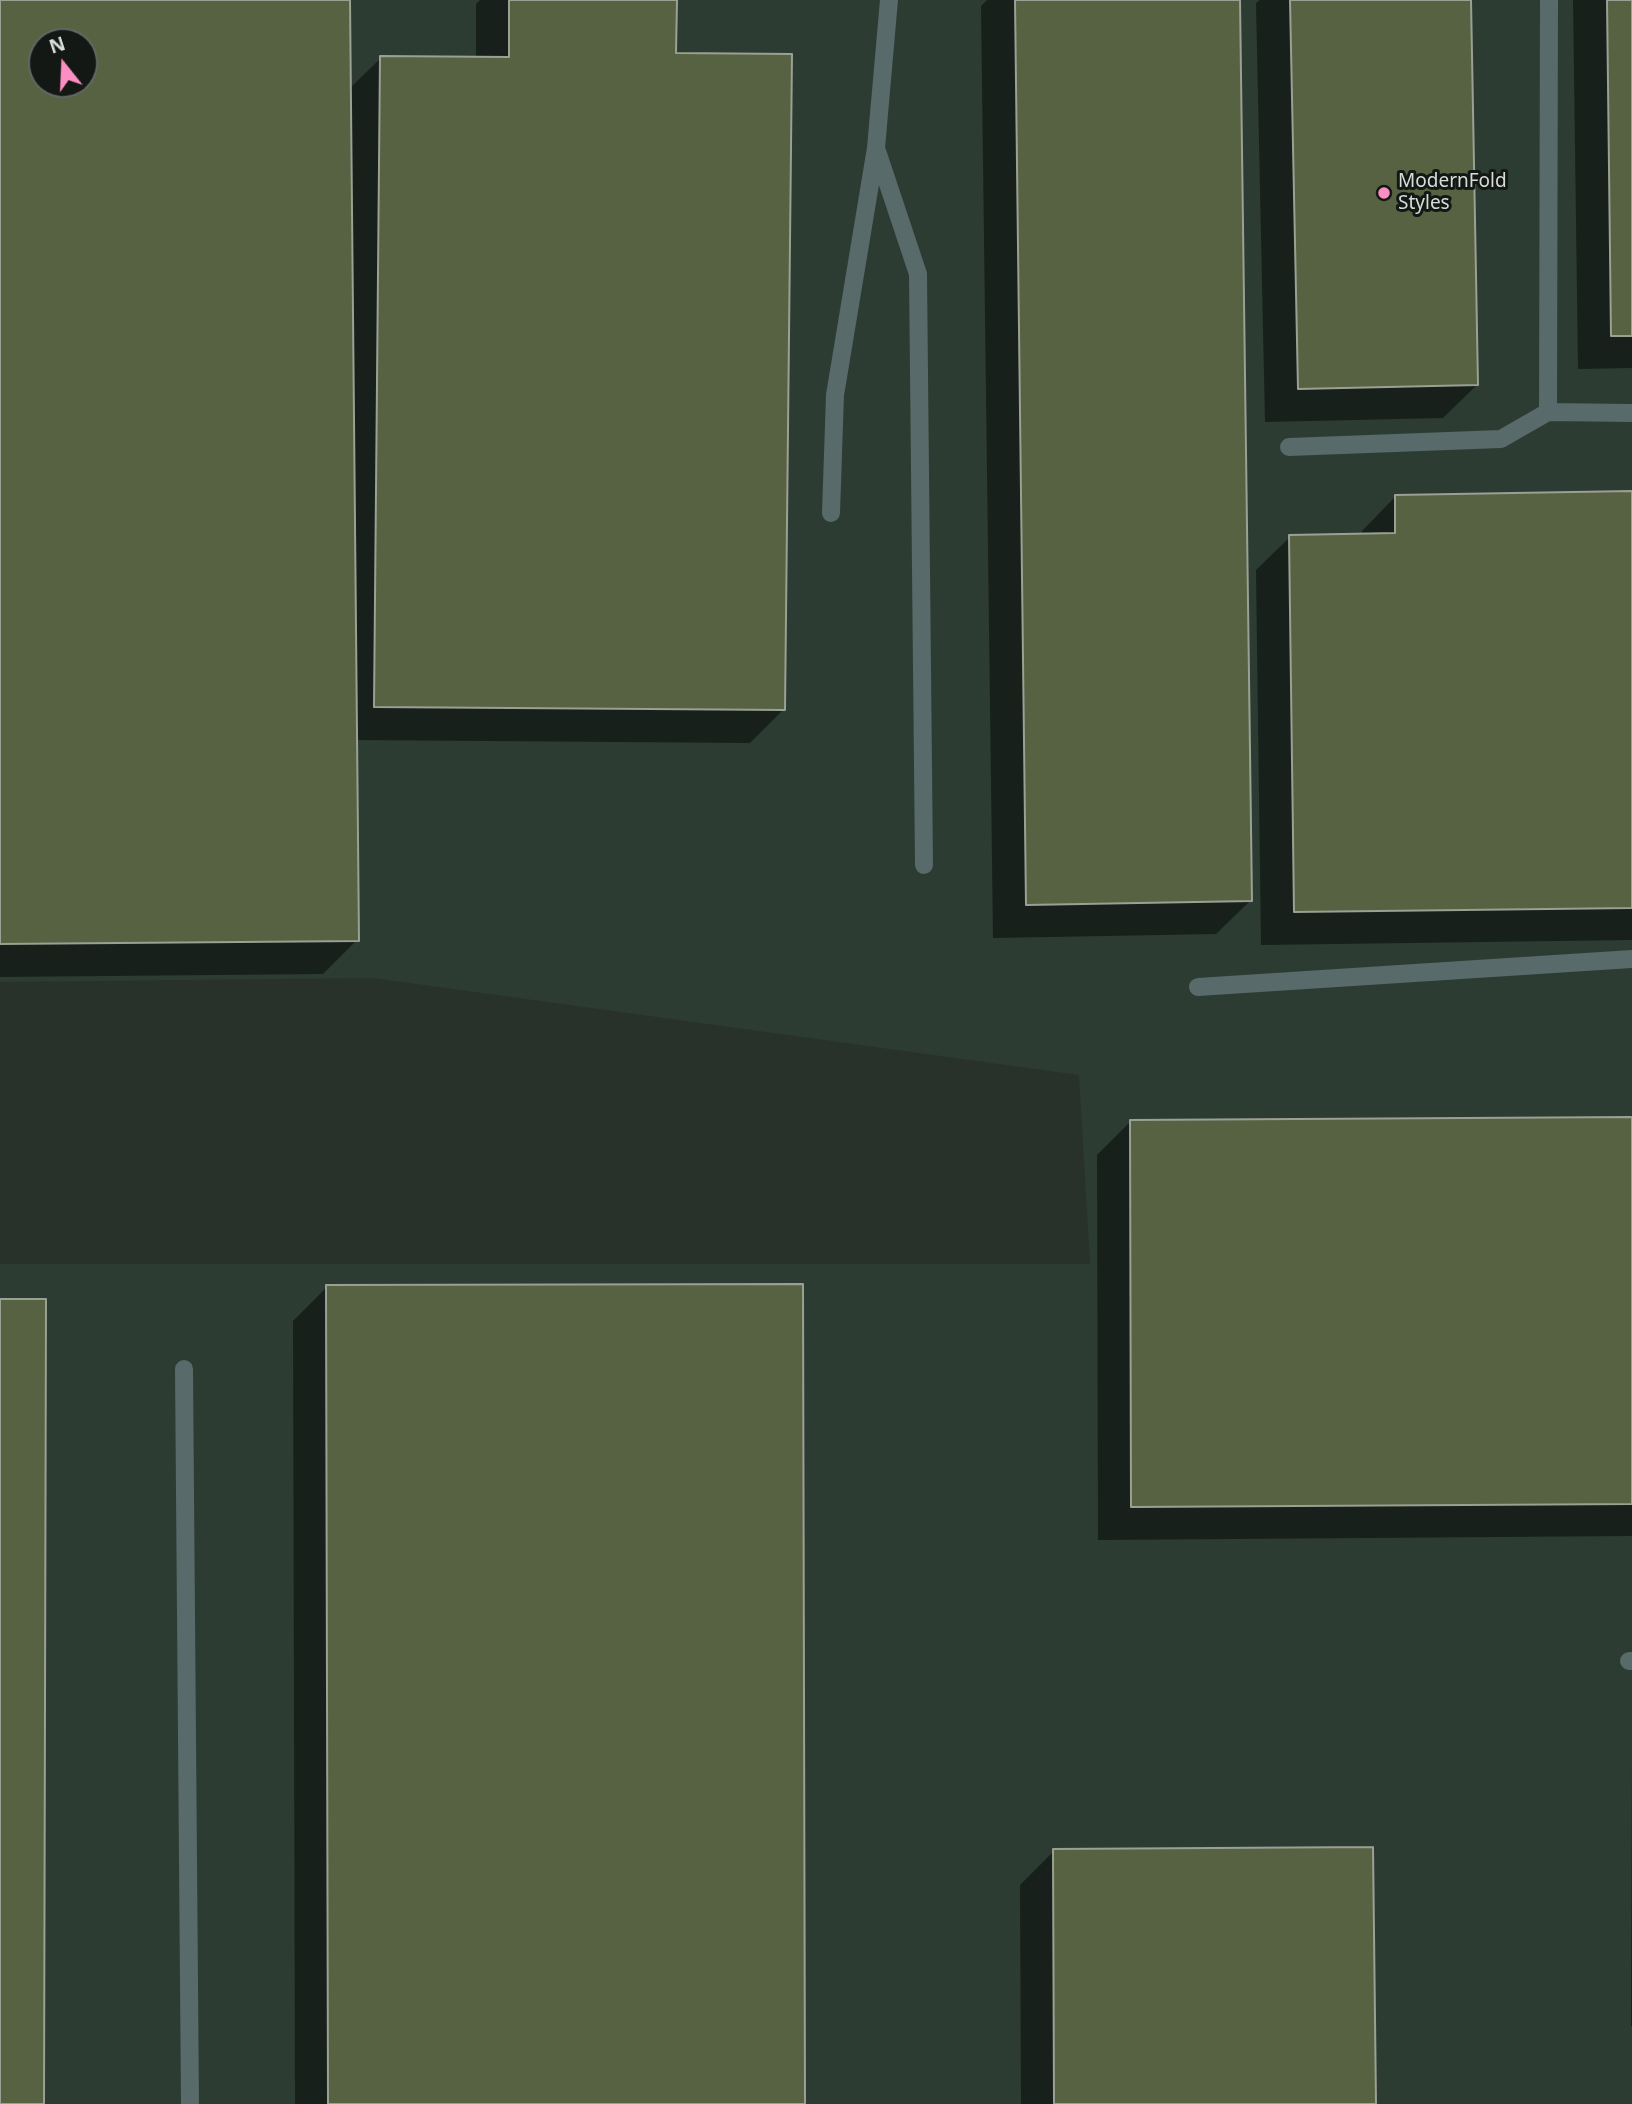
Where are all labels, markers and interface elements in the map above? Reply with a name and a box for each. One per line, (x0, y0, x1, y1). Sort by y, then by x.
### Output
north arrow (28, 28, 98, 98)
text: N (46, 30, 68, 60)
place label: ModernFold Styles (1398, 171, 1507, 215)
marker: ModernFold Styles (1376, 185, 1392, 201)

